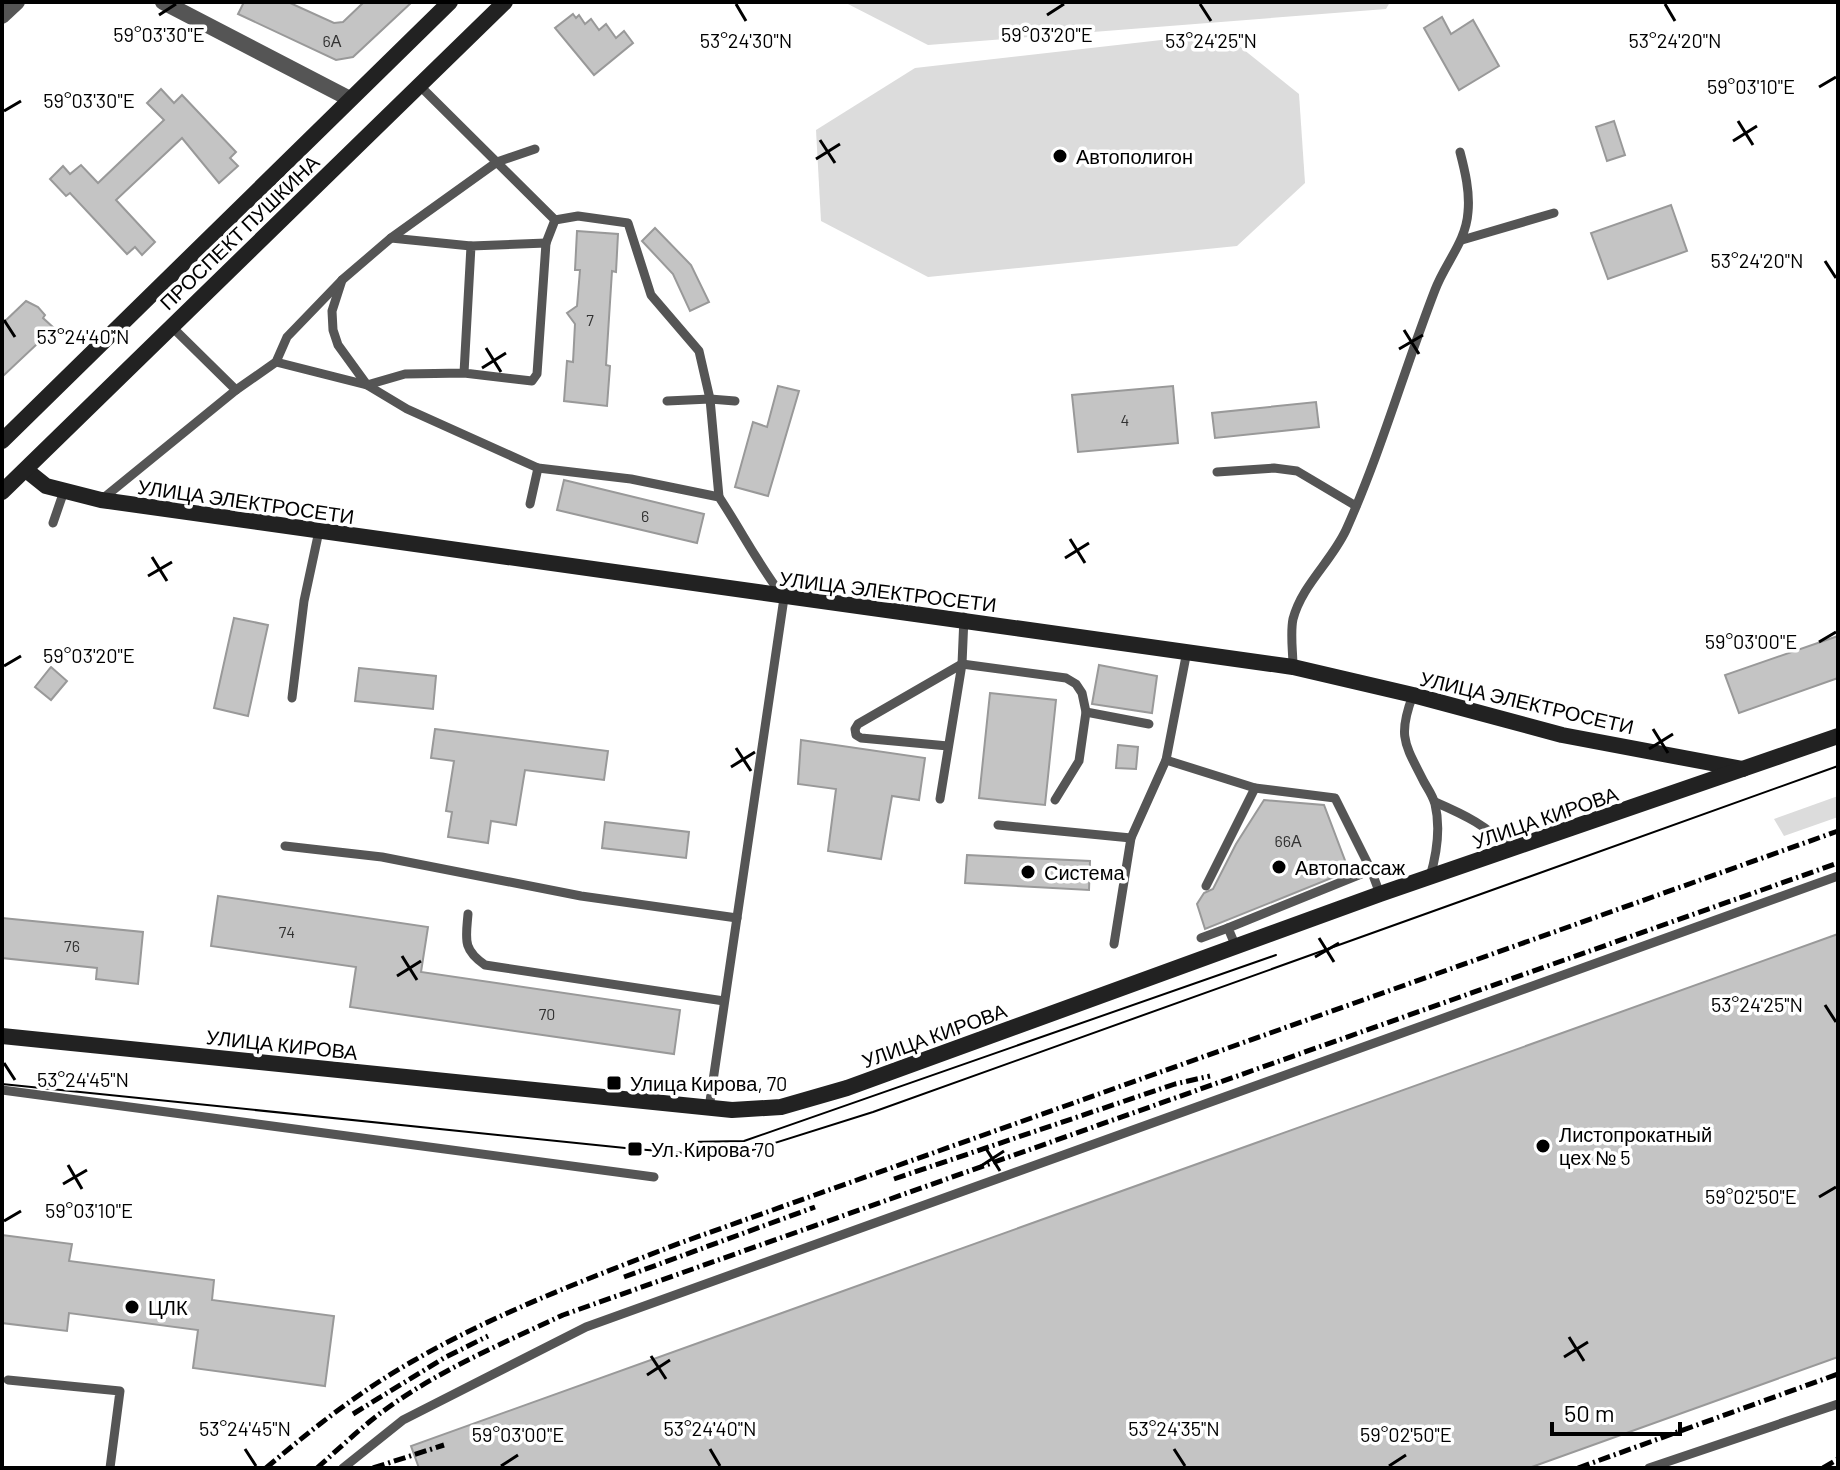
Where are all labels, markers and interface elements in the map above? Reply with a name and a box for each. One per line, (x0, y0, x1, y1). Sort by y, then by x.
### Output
text: 59°03'30"E (113, 22, 205, 46)
text: 59°03'20"E (1001, 22, 1093, 46)
text: 53°24'30"N (700, 28, 792, 52)
text: 53°24'25"N (1165, 28, 1257, 52)
text: 53°24'20"N (1628, 28, 1722, 52)
house number: 6А (323, 31, 342, 50)
text: 59°03'10"E (1707, 74, 1795, 98)
text: 59°03'30"E (43, 88, 135, 112)
place label: Автополигон (1076, 144, 1193, 168)
marker: Автополигон (1051, 147, 1069, 165)
street label: ПРОСПЕКТ ПУШКИНА (154, 149, 324, 314)
text: 53°24'20"N (1710, 248, 1804, 272)
house number: 7 (586, 310, 594, 329)
text: 53°24'40"N (36, 324, 130, 348)
house number: 4 (1121, 410, 1129, 429)
street label: УЛИЦА ЭЛЕКТРОСЕТИ (136, 474, 356, 528)
house number: 6 (641, 506, 649, 525)
street label: УЛИЦА ЭЛЕКТРОСЕТИ (778, 566, 998, 616)
text: 59°03'00"E (1705, 629, 1797, 653)
text: 59°03'20"E (43, 643, 135, 667)
street label: УЛИЦА ЭЛЕКТРОСЕТИ (1418, 666, 1636, 738)
street label: УЛИЦА КИРОВА (1469, 781, 1621, 853)
house number: 66А (1274, 831, 1302, 850)
place label: Автопассаж (1295, 855, 1406, 879)
marker: Автопассаж (1270, 858, 1288, 876)
place label: Система (1044, 860, 1125, 884)
marker: Система (1019, 863, 1037, 881)
house number: 74 (279, 922, 295, 941)
house number: 76 (64, 936, 80, 955)
text: 53°24'25"N (1711, 992, 1803, 1016)
street label: УЛИЦА КИРОВА (858, 997, 1010, 1072)
house number: 70 (539, 1004, 555, 1023)
street label: УЛИЦА КИРОВА (205, 1024, 360, 1064)
text: 53°24'45"N (37, 1067, 129, 1091)
place label: Улица Кирова, 70 (630, 1071, 787, 1095)
marker: Улица Кирова, 70 (605, 1074, 623, 1092)
place label: Листопрокатный цех № 5 (1559, 1122, 1712, 1169)
place label: Ул. Кирова 70 (651, 1137, 775, 1161)
marker: Листопрокатный цех № 5 (1534, 1137, 1552, 1155)
marker: Ул. Кирова 70 (626, 1140, 644, 1158)
text: 59°02'50"E (1705, 1184, 1797, 1208)
text: 59°03'10"E (45, 1198, 133, 1222)
place label: ЦЛК (148, 1295, 188, 1319)
marker: ЦЛК (123, 1298, 141, 1316)
scale bar (1552, 1386, 1680, 1436)
text: 50 m (1564, 1398, 1615, 1427)
text: 53°24'45"N (199, 1416, 291, 1440)
text: 53°24'40"N (663, 1416, 757, 1440)
text: 53°24'35"N (1128, 1416, 1220, 1440)
text: 59°03'00"E (472, 1422, 564, 1446)
text: 59°02'50"E (1360, 1422, 1452, 1446)

